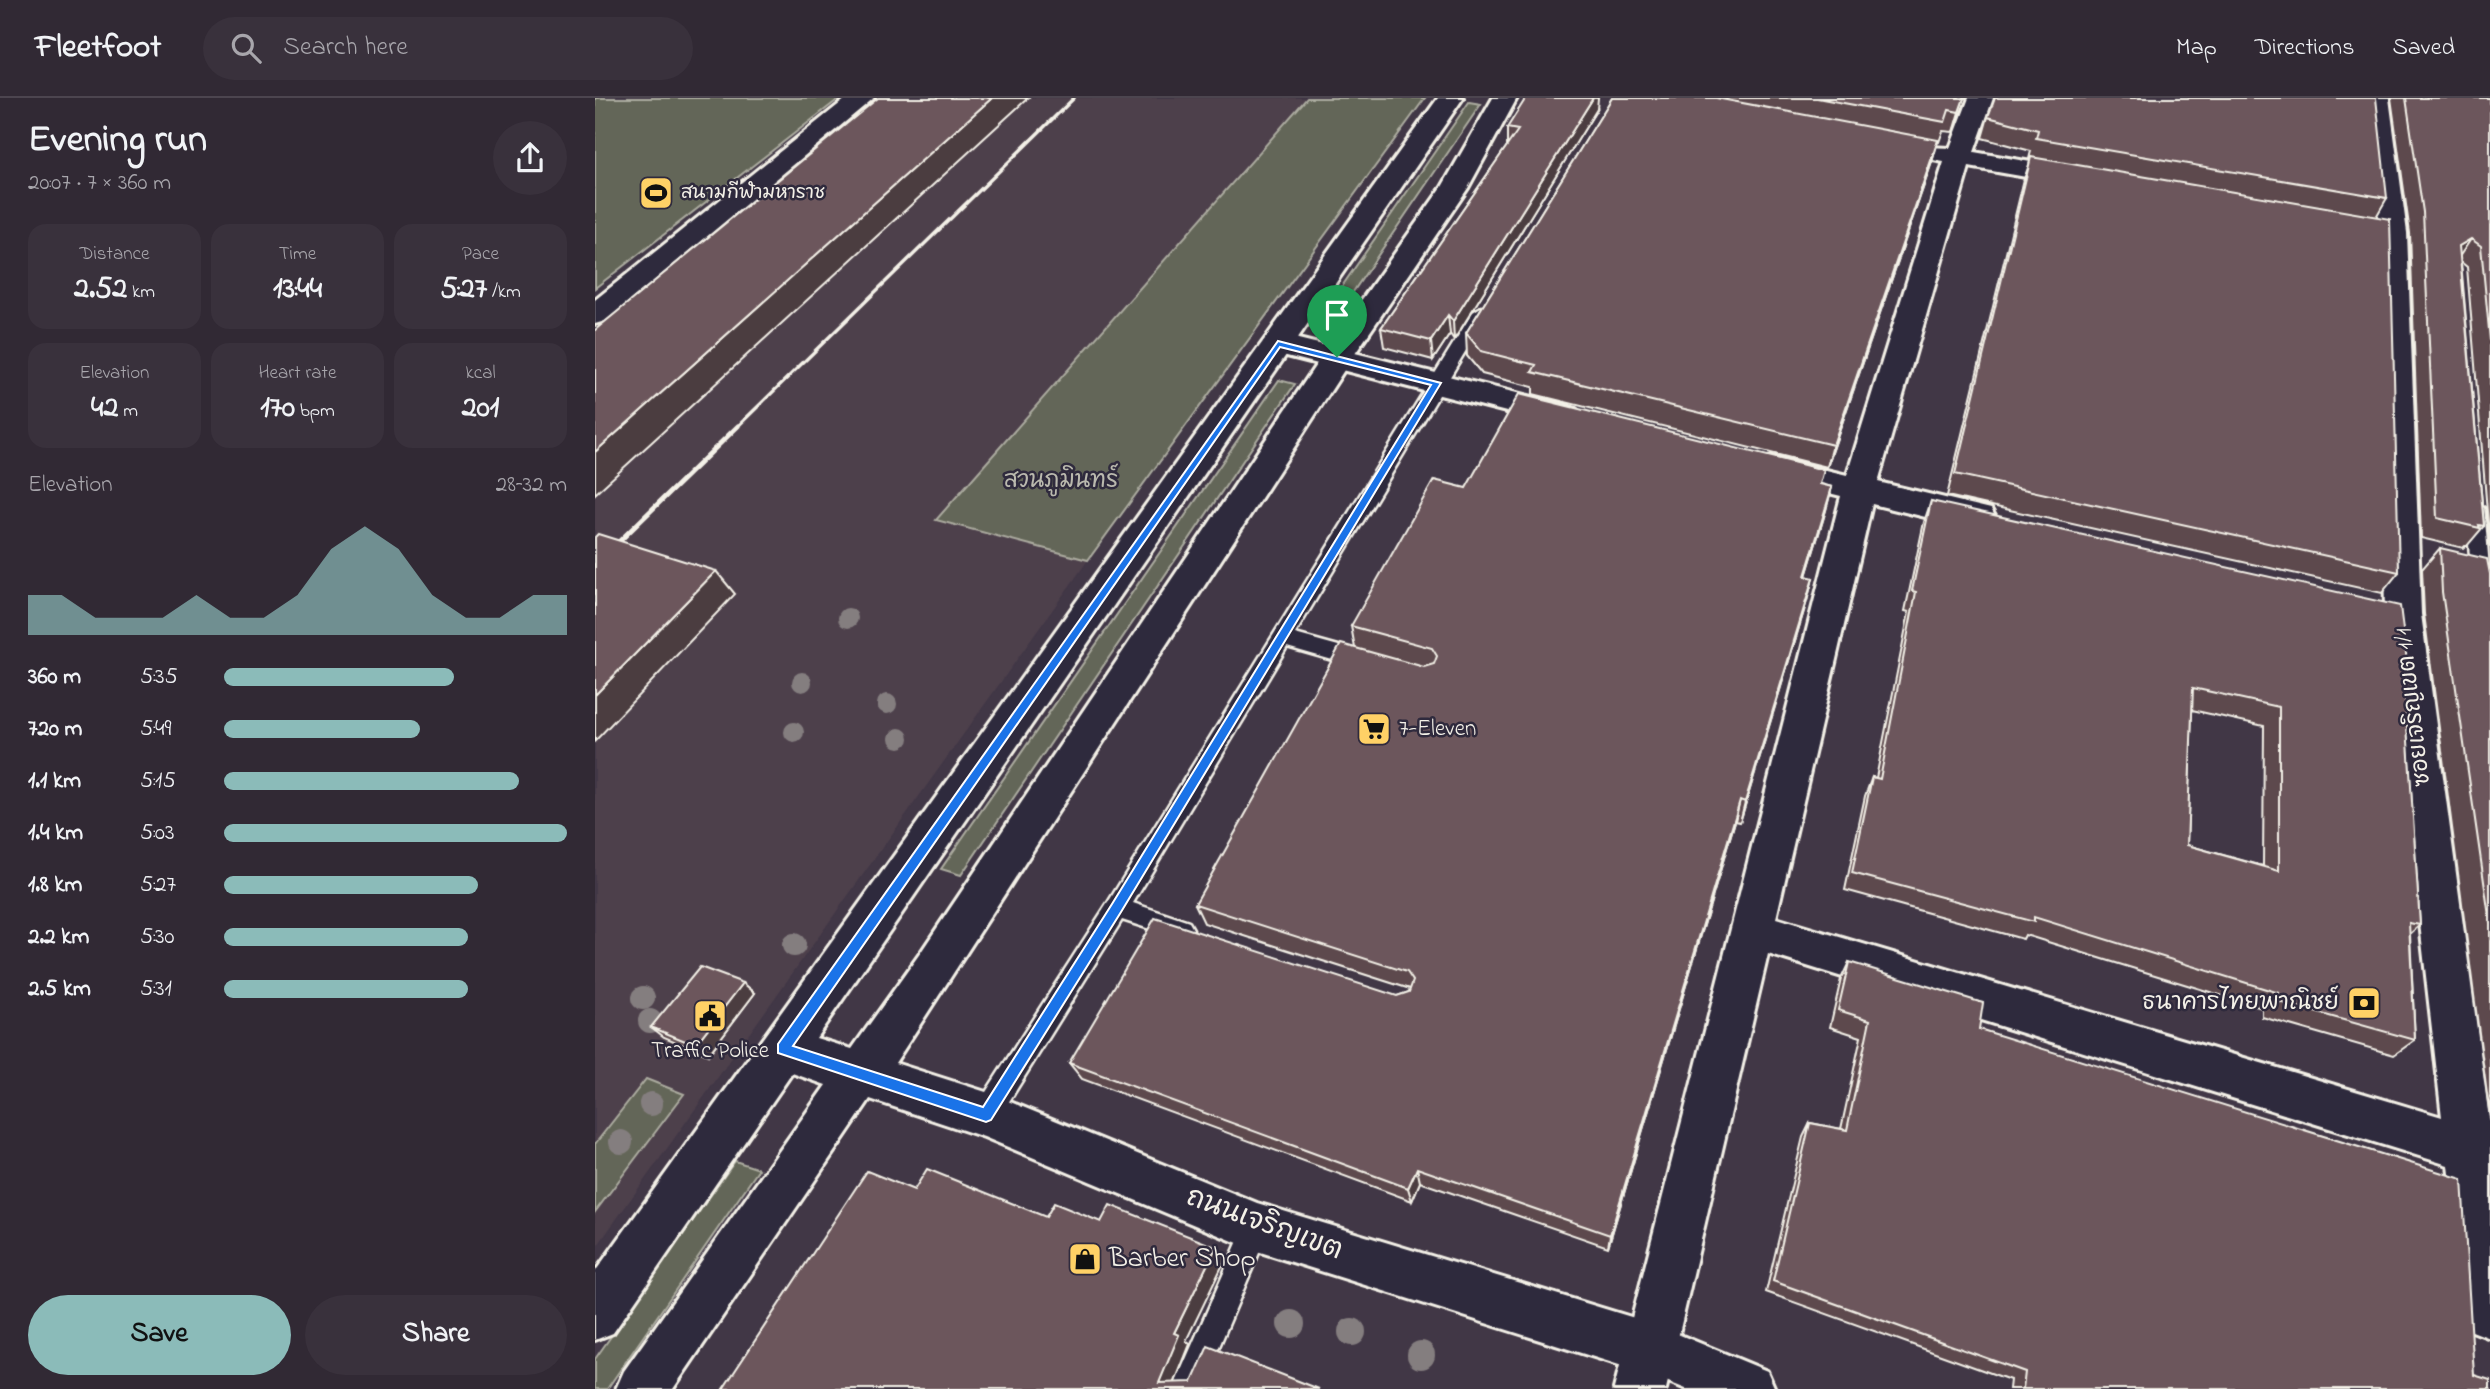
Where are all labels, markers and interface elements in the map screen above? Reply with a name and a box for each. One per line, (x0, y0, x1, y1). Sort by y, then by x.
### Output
search box (203, 17, 693, 80)
text: Fleetfoot (35, 24, 161, 72)
icon: search (227, 29, 265, 67)
text: Search here (283, 29, 408, 67)
text: Map (2176, 31, 2217, 66)
text: Directions (2255, 31, 2354, 66)
text: Saved (2392, 31, 2455, 66)
text: Evening run (28, 113, 207, 169)
button: share (493, 121, 567, 195)
text: 20:07 · 7 × 360 m (28, 167, 171, 200)
sports icon: สนามกีฬามหาราช (637, 174, 675, 212)
place label: สนามกีฬามหาราช (681, 180, 825, 207)
text: Distance (80, 241, 150, 268)
text: Time (279, 241, 316, 268)
text: Pace (462, 241, 499, 268)
text: 2.52 (74, 268, 127, 312)
text: 13:44 (273, 268, 322, 312)
text: 5:27 (440, 268, 487, 312)
text: km (127, 279, 155, 306)
text: /km (487, 279, 521, 306)
pin (1307, 285, 1367, 357)
icon: arrive (1318, 296, 1356, 334)
text: Elevation (80, 360, 149, 387)
text: Heart rate (259, 360, 336, 387)
text: kcal (465, 360, 496, 387)
text: 42 (91, 387, 118, 431)
text: 170 (260, 387, 295, 431)
text: 201 (462, 387, 499, 431)
text: m (118, 398, 138, 425)
text: bpm (295, 398, 335, 425)
park label: สวนภูมินทร์ (1004, 463, 1118, 498)
text: Elevation (28, 469, 113, 502)
text: 28–32 m (496, 469, 567, 502)
street label: ซอยเจริญเขต 1/1 (2388, 626, 2440, 788)
text: 360 m (28, 661, 81, 694)
text: 5:35 (140, 661, 178, 694)
supermarket icon: 7-Eleven (1355, 710, 1393, 748)
text: 720 m (28, 713, 82, 746)
text: 5:49 (140, 713, 172, 746)
place label: 7-Eleven (1399, 713, 1476, 746)
text: 1.1 km (28, 765, 81, 798)
text: 5:15 (140, 765, 176, 798)
text: 1.4 km (28, 817, 83, 850)
text: 5:03 (140, 817, 175, 850)
text: 1.8 km (28, 869, 82, 902)
text: 5:27 (140, 869, 176, 902)
text: 2.2 km (28, 921, 89, 954)
text: 5:30 (140, 921, 175, 954)
text: 2.5 km (28, 973, 91, 1006)
text: 5:31 (140, 973, 172, 1006)
bank icon: ธนาคารไทยพาณิชย์ (2345, 984, 2383, 1022)
place label: ธนาคารไทยพาณิชย์ (2142, 985, 2339, 1020)
public building icon: Traffic Police (691, 997, 729, 1035)
place label: Traffic Police (651, 1035, 770, 1068)
street label: ถนนเจริญเขต (1180, 1178, 1348, 1272)
place label: Barber Shop (1108, 1239, 1256, 1280)
shop icon: Barber Shop (1066, 1240, 1104, 1278)
button: Save (28, 1295, 291, 1375)
button: Share (305, 1295, 567, 1375)

